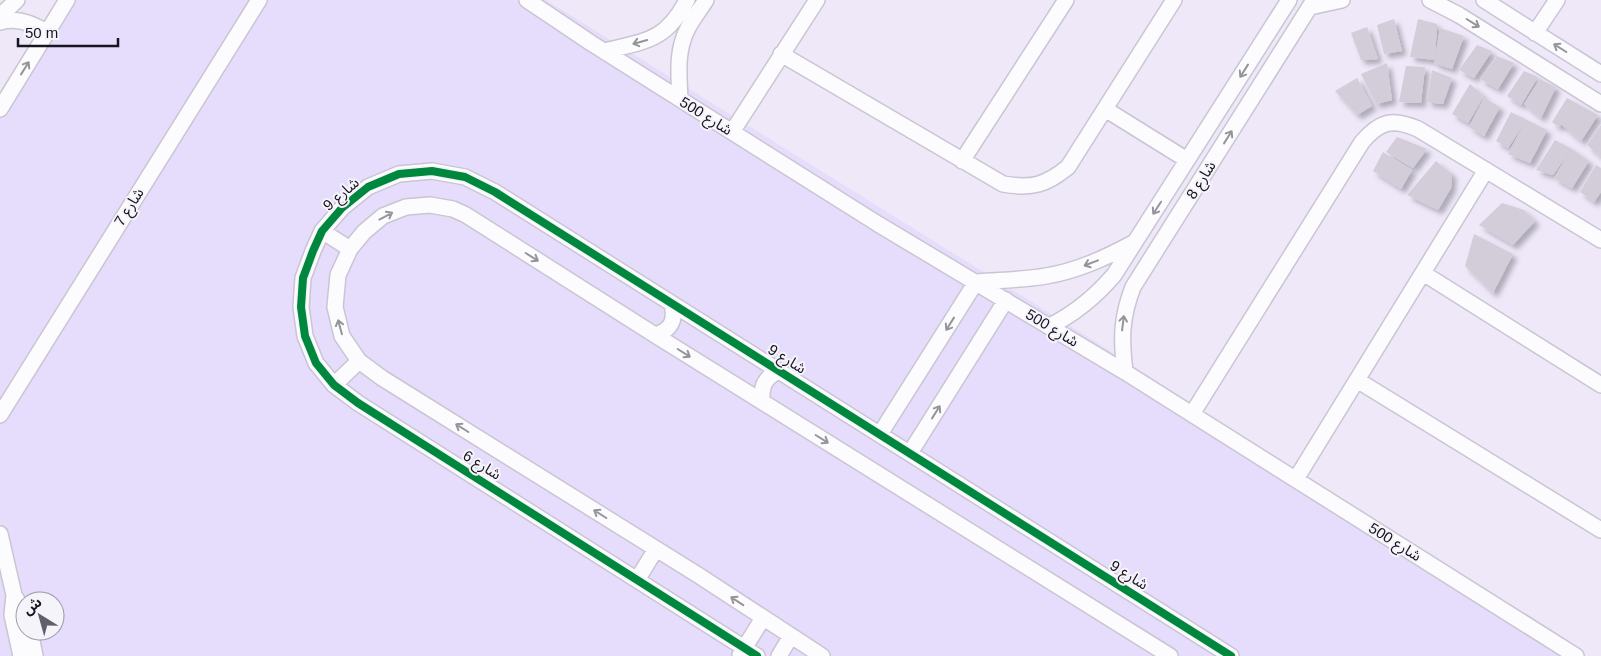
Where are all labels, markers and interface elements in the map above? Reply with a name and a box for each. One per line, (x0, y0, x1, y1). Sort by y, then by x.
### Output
scale bar (18, 15, 118, 47)
one-way arrow (1465, 19, 1479, 29)
text: 50 m (25, 24, 58, 41)
one-way arrow (632, 37, 648, 47)
one-way arrow (1553, 43, 1567, 53)
one-way arrow (21, 61, 31, 75)
one-way arrow (1239, 63, 1249, 77)
street label: شارع 500 (675, 93, 736, 142)
one-way arrow (1223, 131, 1233, 145)
street label: شارع 8 (1182, 157, 1222, 204)
street label: شارع 9 (319, 173, 365, 217)
street label: شارع 7 (110, 184, 150, 231)
one-way arrow (1151, 200, 1161, 214)
one-way arrow (378, 211, 393, 221)
one-way arrow (525, 252, 539, 263)
one-way arrow (1084, 259, 1099, 268)
street label: شارع 500 (1021, 305, 1082, 353)
one-way arrow (944, 316, 954, 330)
one-way arrow (1118, 316, 1128, 332)
one-way arrow (335, 319, 344, 335)
street label: شارع 9 (763, 340, 810, 380)
one-way arrow (677, 349, 691, 359)
one-way arrow (931, 405, 941, 419)
one-way arrow (455, 423, 469, 434)
one-way arrow (815, 434, 829, 445)
street label: شارع 6 (458, 446, 505, 486)
one-way arrow (593, 509, 607, 519)
street label: شارع 500 (1364, 519, 1425, 568)
street label: شارع 9 (1105, 556, 1152, 596)
north arrow (15, 591, 65, 641)
text: ش (20, 593, 45, 618)
one-way arrow (730, 596, 744, 606)

